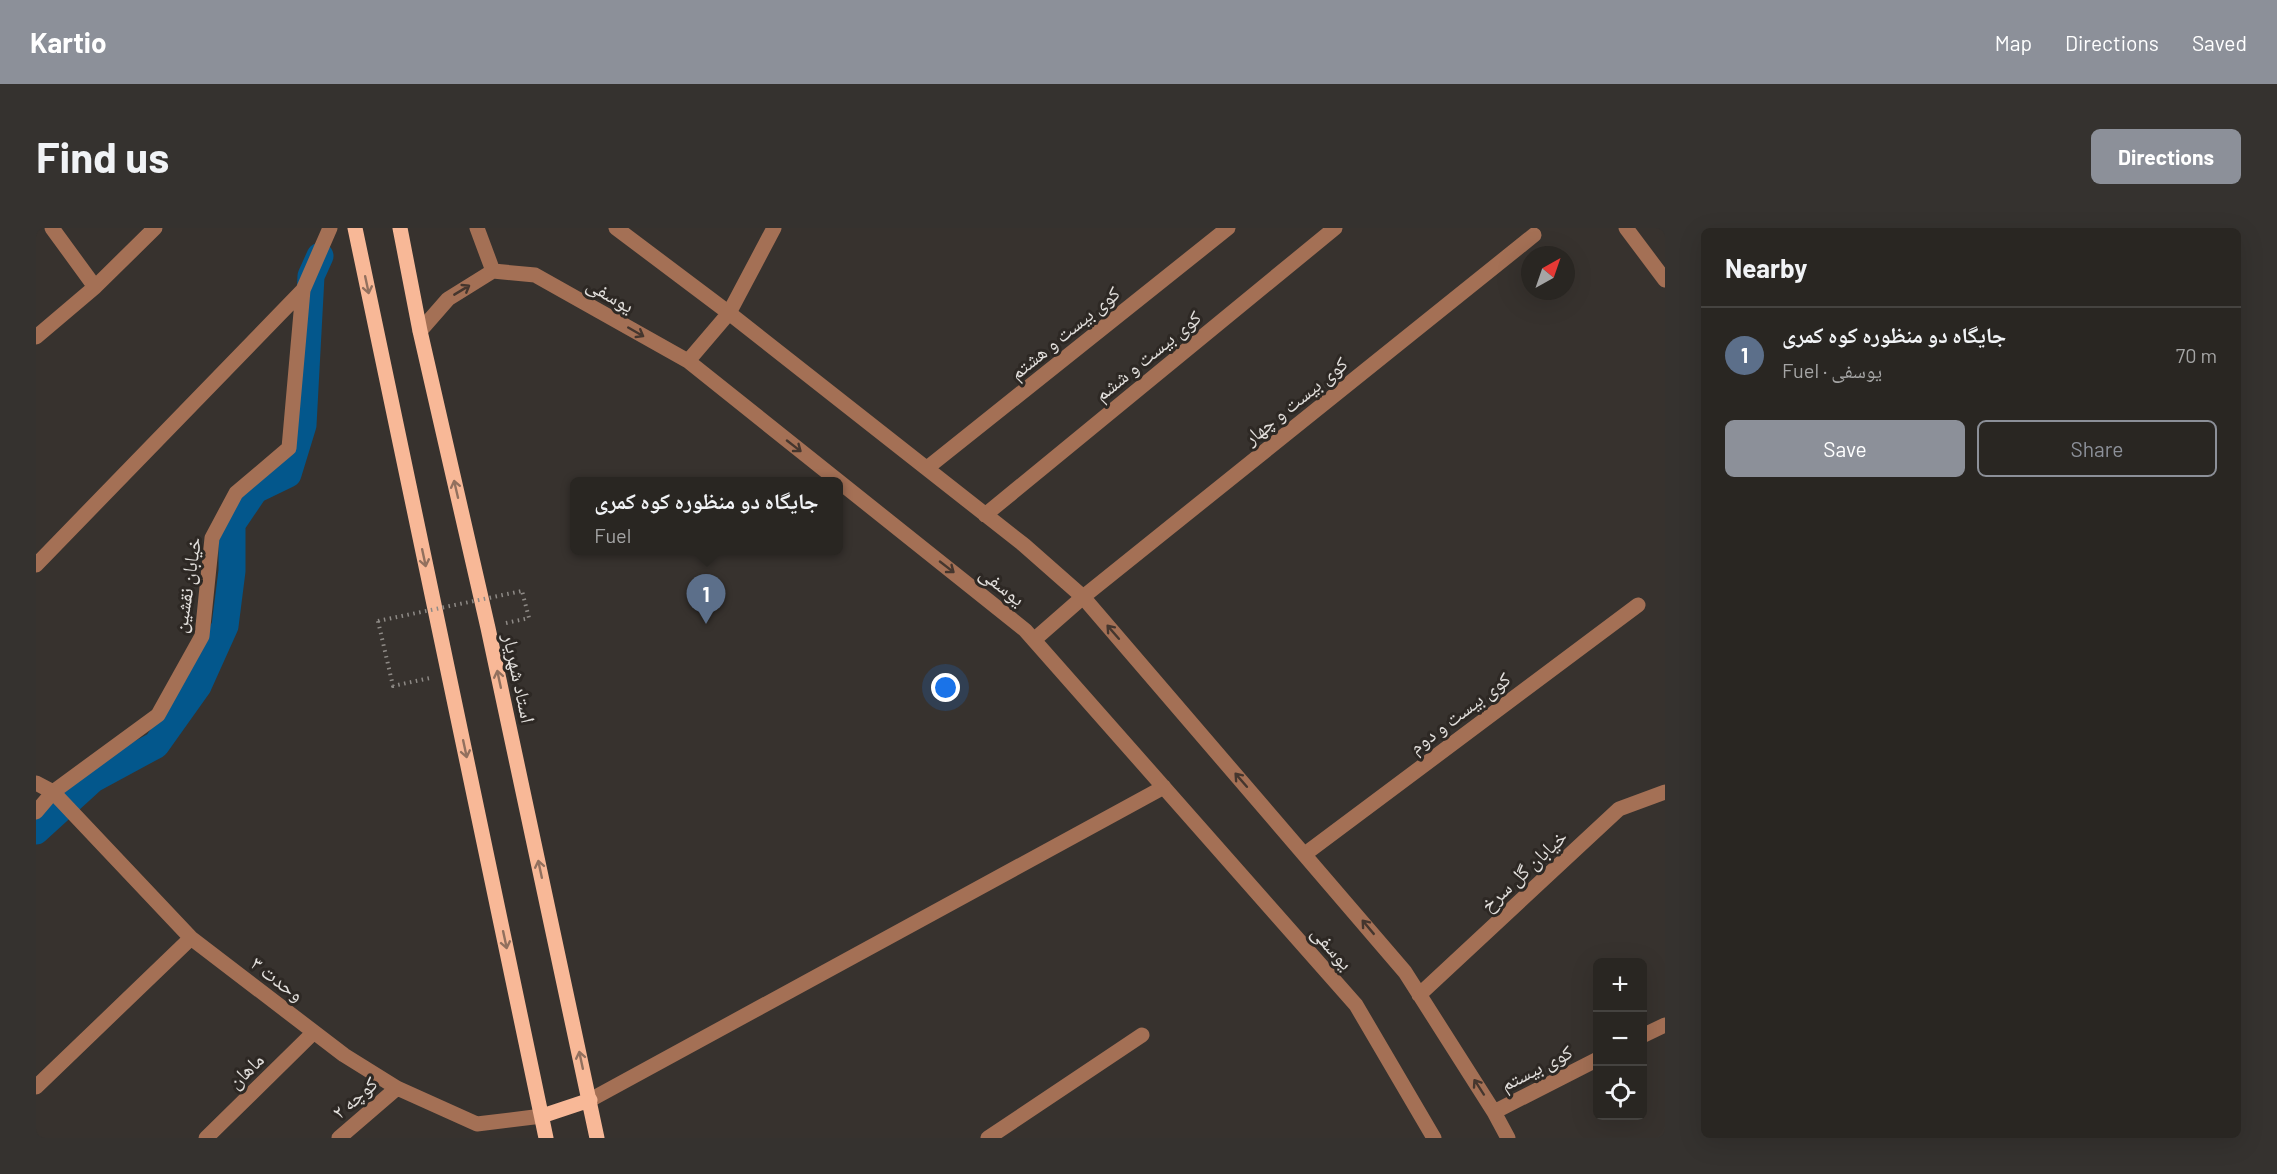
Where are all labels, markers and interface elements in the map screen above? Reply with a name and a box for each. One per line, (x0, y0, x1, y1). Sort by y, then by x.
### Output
text: Kartio (30, 25, 107, 59)
text: Map (1995, 30, 2032, 55)
text: Directions (2065, 30, 2159, 55)
text: Saved (2192, 30, 2247, 55)
button: Directions (2091, 129, 2241, 184)
text: Find us (36, 131, 169, 181)
north arrow (1521, 246, 1575, 300)
text: Nearby (1725, 252, 1807, 283)
street label: یوسفی (582, 271, 639, 318)
one-way arrow (362, 275, 373, 295)
street label: کوی بیست و هشتم (1004, 280, 1126, 386)
one-way arrow (453, 284, 470, 296)
street label: کوی بیست و ششم (1089, 305, 1207, 408)
text: جایگاه دو منظوره کوه کمری (1782, 321, 2006, 347)
one-way arrow (627, 326, 644, 338)
text: 1 (1741, 343, 1748, 367)
text: 70 m (2176, 343, 2217, 367)
street label: کوی بیست و چهار (1237, 351, 1352, 451)
text: Fuel · یوسفی (1782, 358, 1882, 382)
button: Save (1725, 420, 1965, 477)
button: Share (1977, 420, 2217, 477)
one-way arrow (786, 439, 802, 452)
popup (570, 477, 843, 555)
one-way arrow (450, 479, 461, 499)
text: جایگاه دو منظوره کوه کمری (594, 487, 819, 513)
text: Fuel (594, 523, 631, 547)
street label: خیابان نقشین (167, 535, 206, 635)
one-way arrow (419, 549, 431, 568)
one-way arrow (938, 560, 954, 573)
street label: یوسفی (975, 560, 1030, 611)
pin: 1 (686, 574, 726, 624)
one-way arrow (1106, 625, 1120, 640)
street label: استاد شهریار (498, 630, 541, 725)
street label: کوی بیست و دوم (1403, 666, 1516, 760)
one-way arrow (493, 670, 504, 689)
your location (931, 673, 960, 702)
one-way arrow (459, 739, 471, 758)
one-way arrow (1234, 773, 1248, 788)
street label: خیابان گل سرخ (1475, 824, 1573, 918)
one-way arrow (534, 860, 545, 880)
street label: یوسفی (1307, 920, 1359, 975)
one-way arrow (1361, 920, 1375, 935)
one-way arrow (499, 930, 511, 949)
street label: وحدت ۳ (247, 950, 309, 1006)
map controls (1593, 958, 1647, 1120)
button: + (1593, 958, 1647, 1012)
button: − (1593, 1012, 1647, 1066)
street label: کوی بیستم (1496, 1039, 1577, 1098)
street label: ماهان (222, 1047, 269, 1094)
one-way arrow (575, 1051, 586, 1070)
button: locate (1593, 1066, 1647, 1120)
street label: کوچه ۲ (326, 1071, 382, 1124)
one-way arrow (1472, 1079, 1485, 1096)

